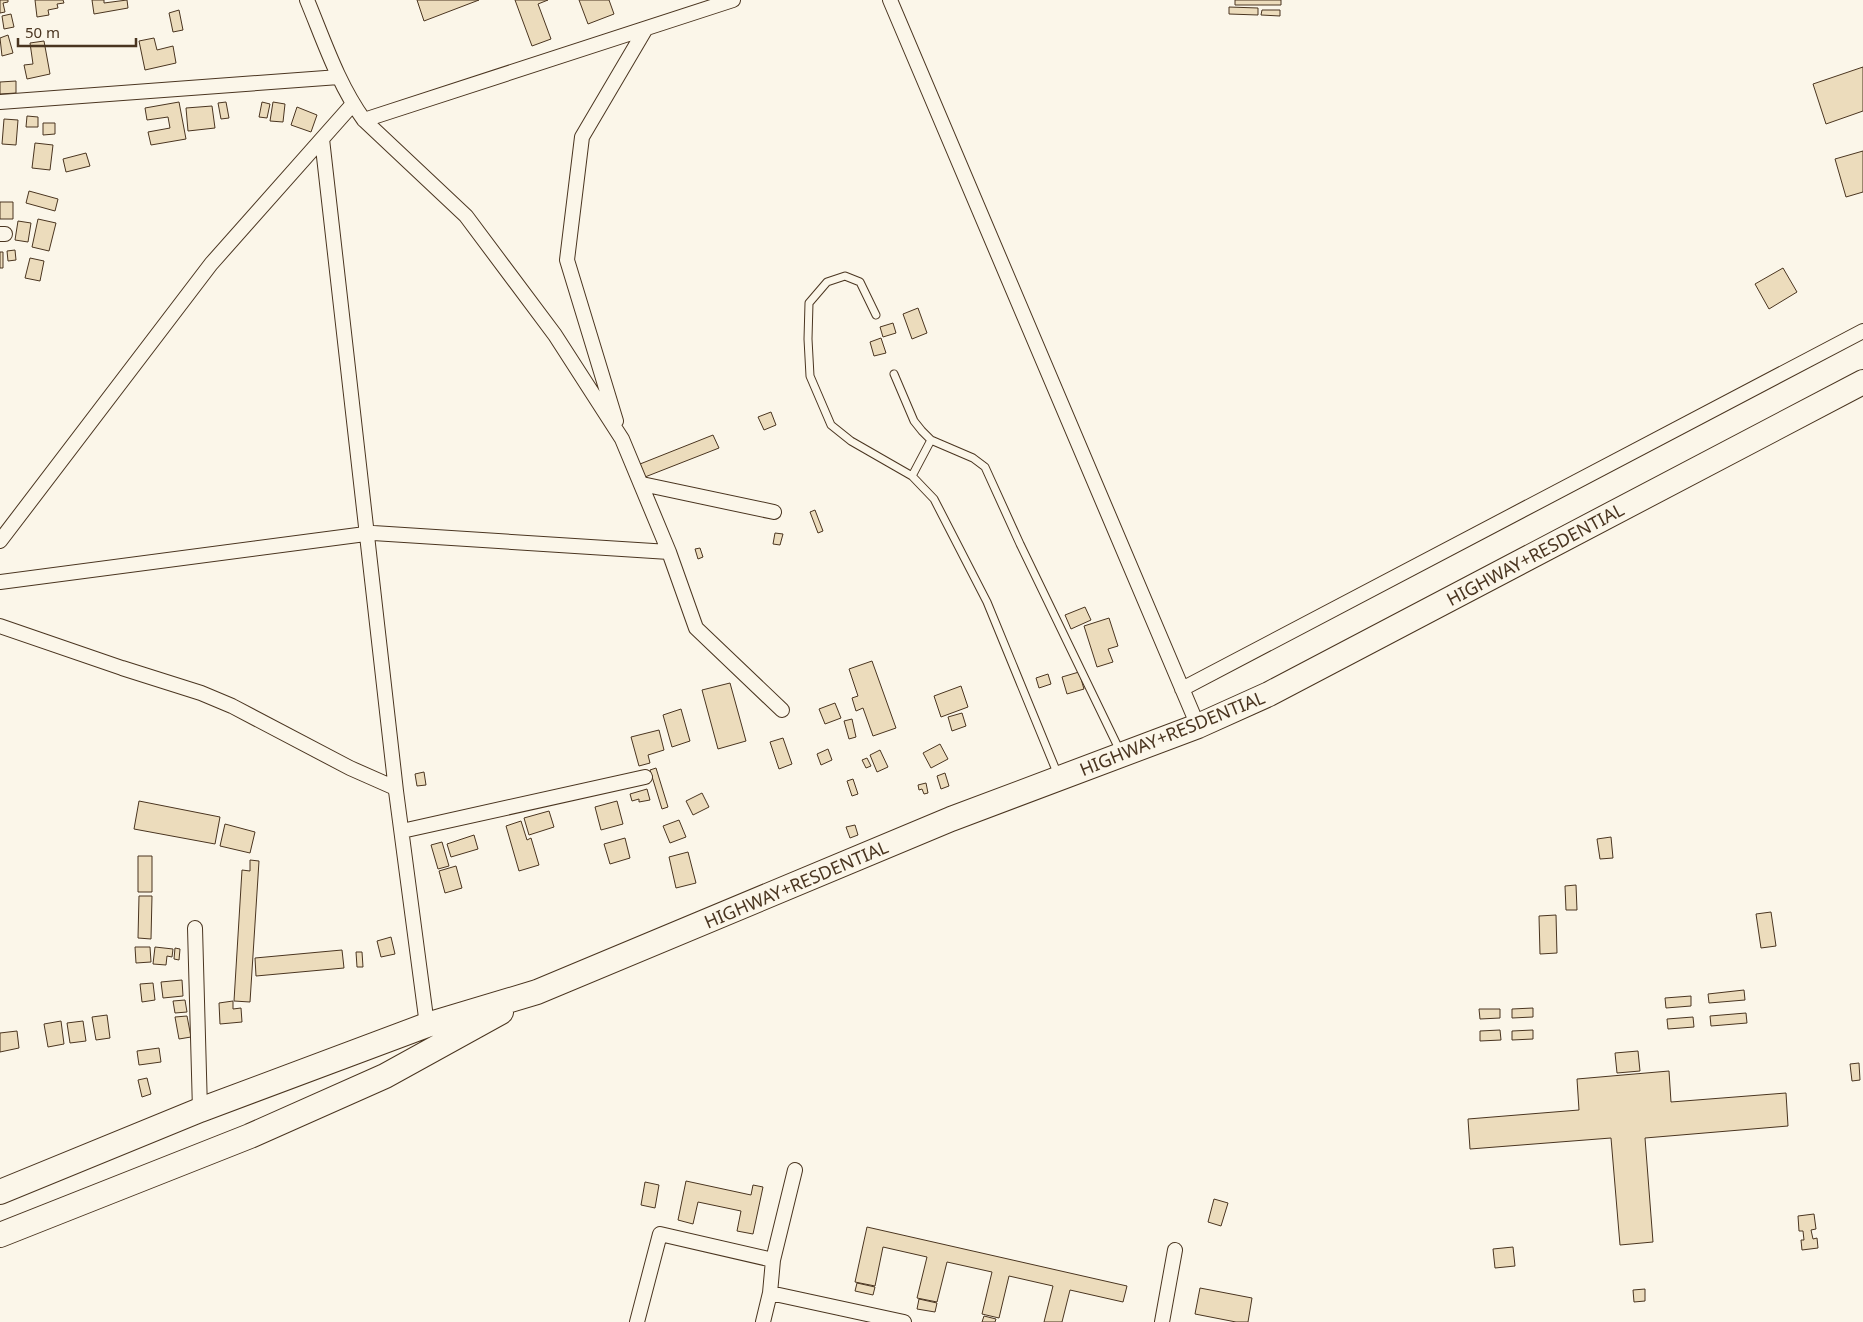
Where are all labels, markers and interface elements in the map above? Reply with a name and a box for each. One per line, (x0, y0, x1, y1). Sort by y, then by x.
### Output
scale bar (18, 15, 135, 47)
text: 50 m (25, 22, 60, 42)
street label: HIGHWAY+RESDENTIAL (1442, 497, 1628, 611)
street label: HIGHWAY+RESDENTIAL (1076, 685, 1268, 781)
street label: HIGHWAY+RESDENTIAL (700, 834, 892, 934)

